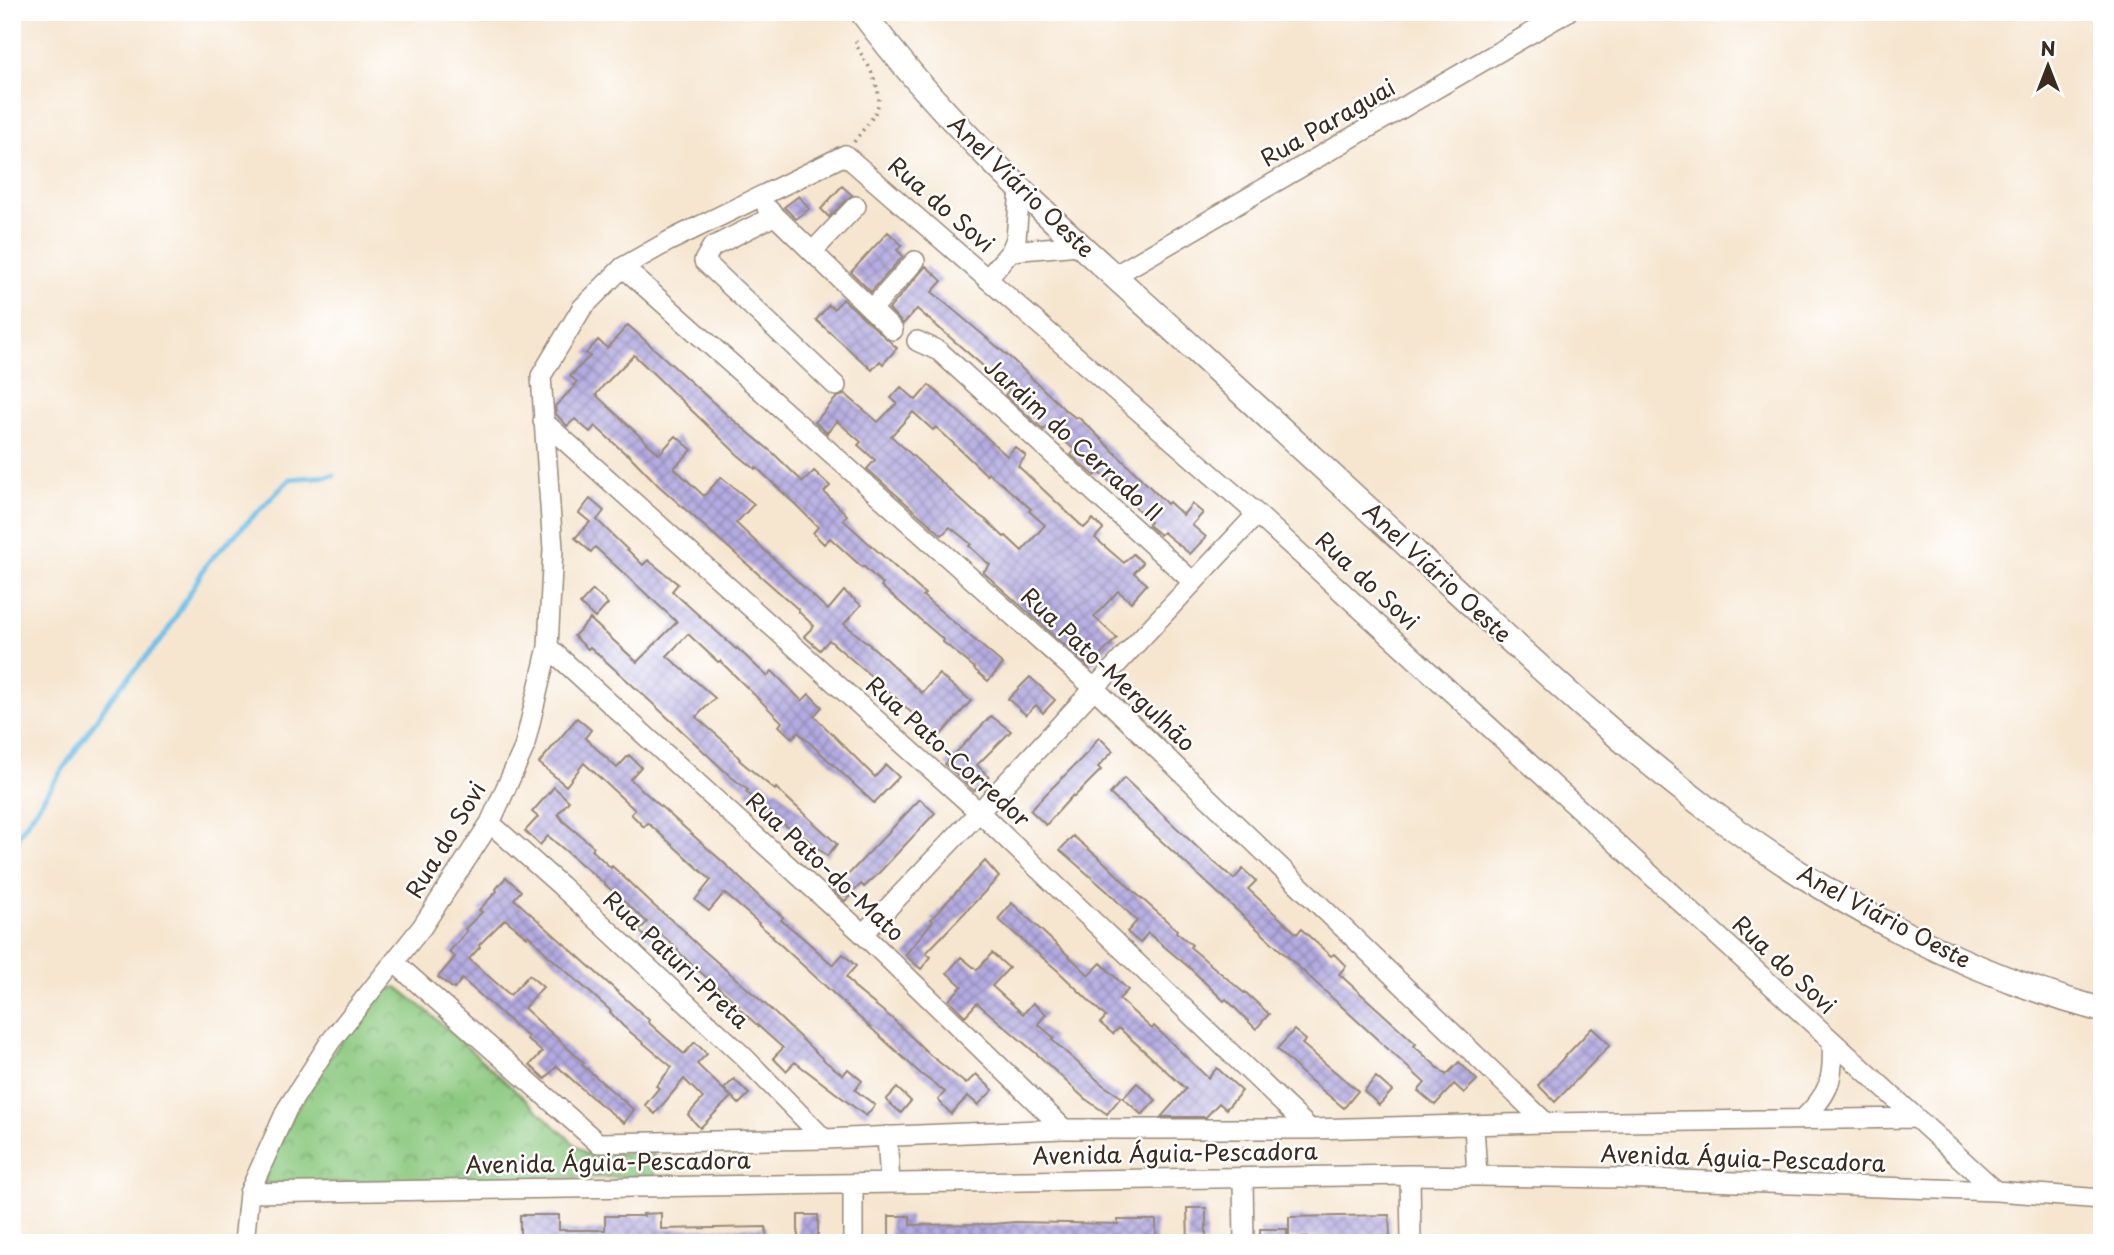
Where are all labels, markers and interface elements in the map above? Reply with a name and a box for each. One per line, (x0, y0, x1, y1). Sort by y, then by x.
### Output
north arrow (2012, 32, 2082, 102)
text: N (2040, 34, 2056, 62)
street label: Rua Paraguai (1253, 69, 1401, 175)
street label: Anel Viário Oeste (941, 107, 1103, 265)
street label: Rua do Sovi (881, 148, 1003, 260)
street label: Jardim do Cerrado II (977, 349, 1171, 529)
street label: Anel Viário Oeste (1356, 494, 1520, 650)
street label: Rua do Sovi (1308, 522, 1428, 637)
street label: Rua Pato-Mergulhão (1014, 579, 1204, 759)
street label: Rua Pato-Corredor (859, 667, 1040, 835)
street label: Rua do Sovi (396, 774, 493, 904)
street label: Rua Pato-do-Mato (739, 783, 913, 949)
street label: Anel Viário Oeste (1792, 855, 1978, 976)
street label: Rua Paturi-Preta (596, 882, 758, 1036)
street label: Rua do Sovi (1725, 906, 1845, 1021)
street label: Avenida Águia-Pescadora (1032, 1133, 1318, 1172)
street label: Avenida Águia-Pescadora (1600, 1135, 1886, 1180)
street label: Avenida Águia-Pescadora (465, 1142, 751, 1181)

